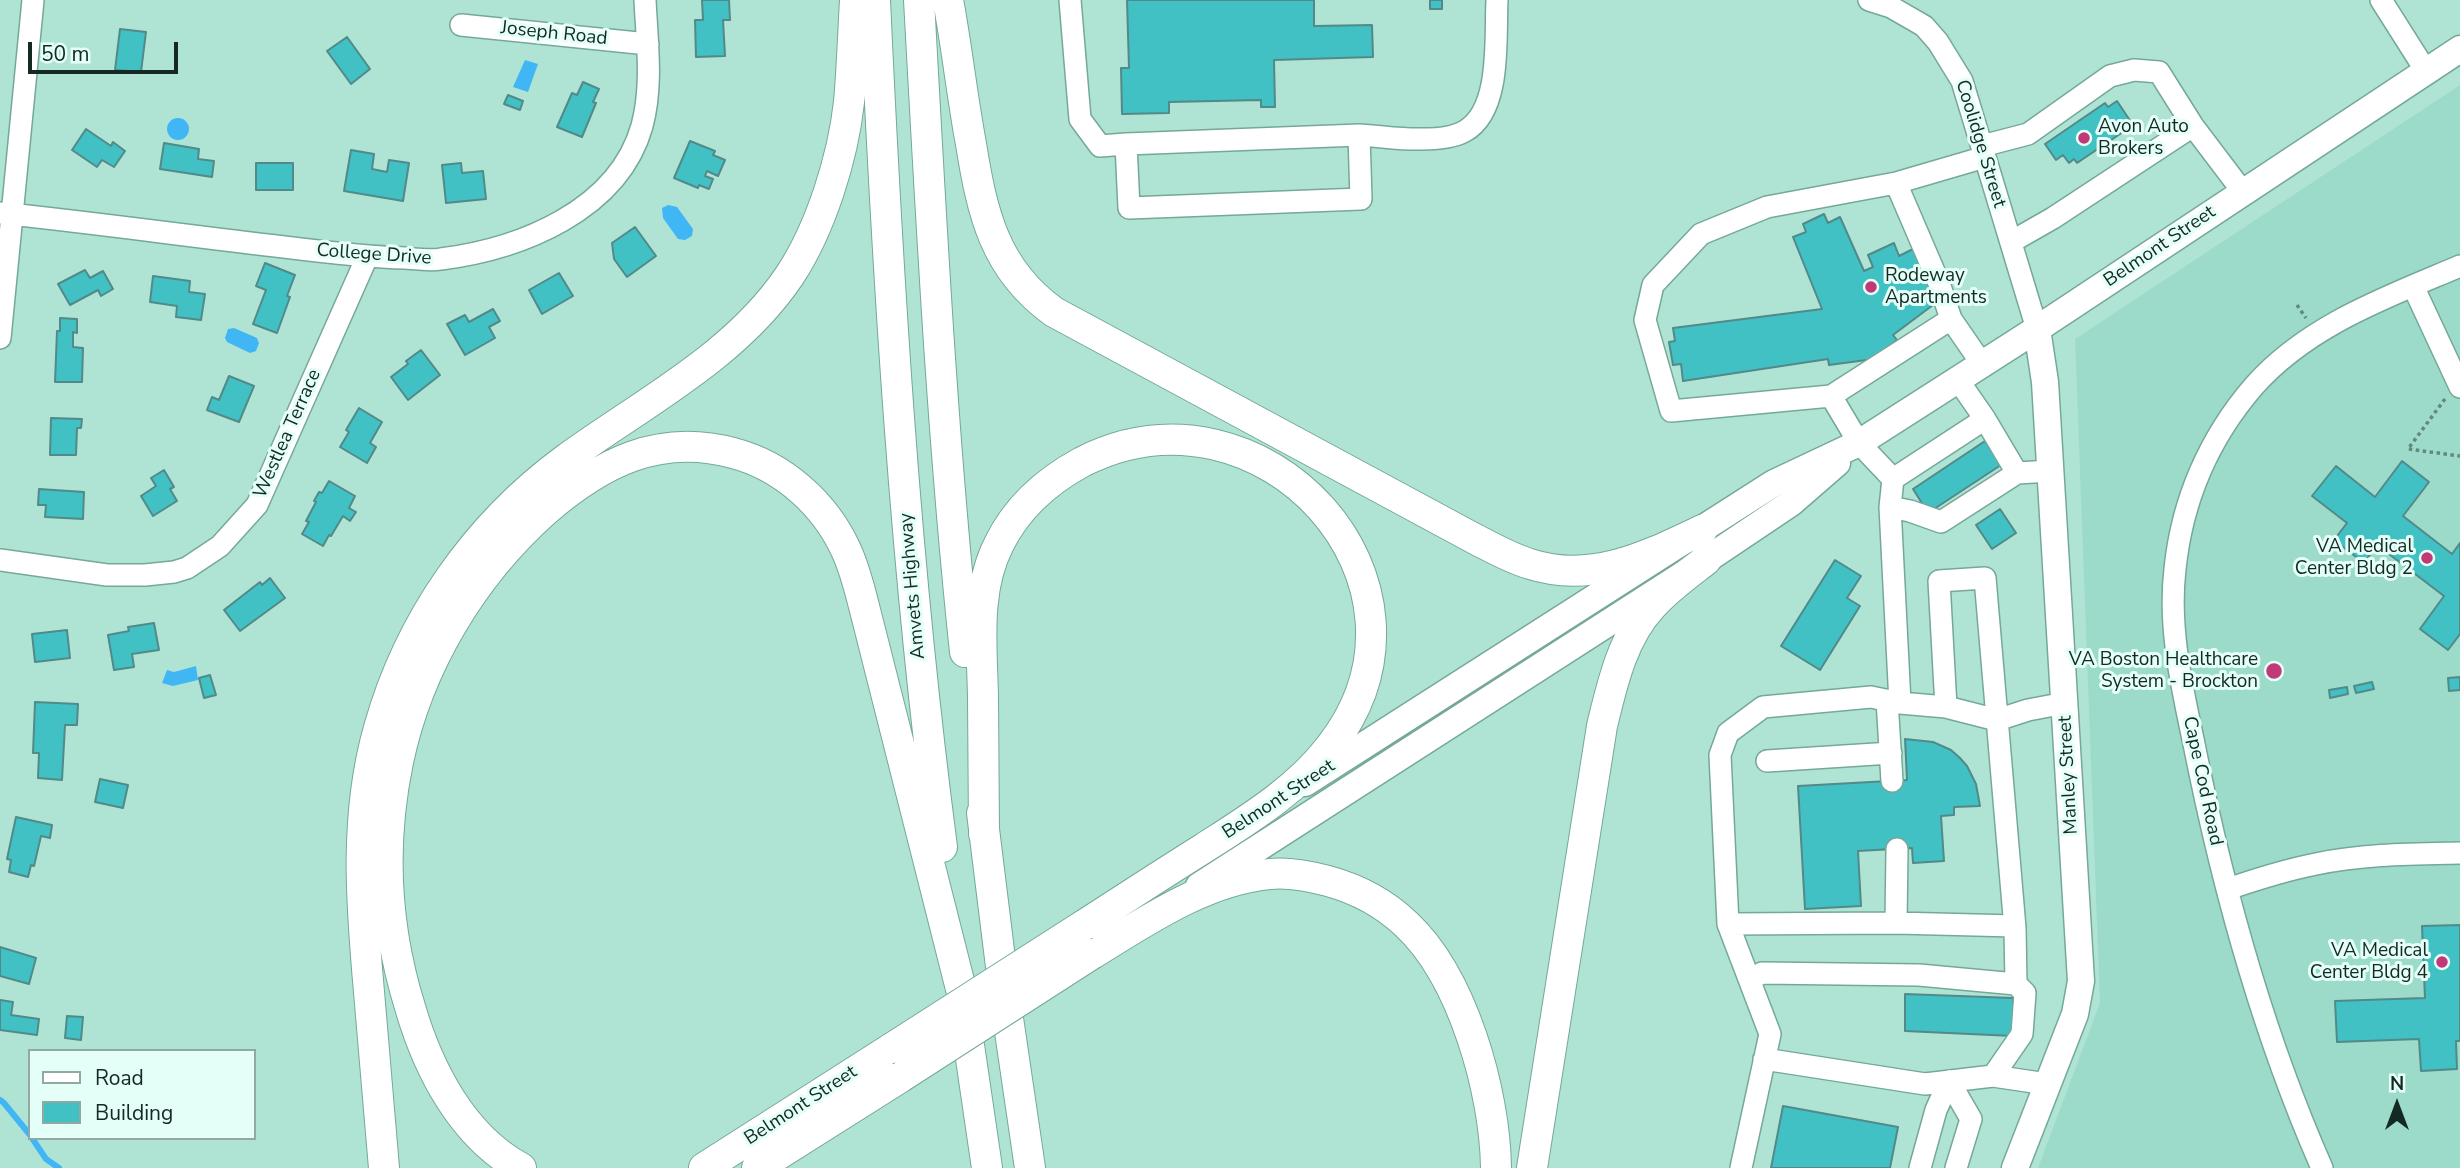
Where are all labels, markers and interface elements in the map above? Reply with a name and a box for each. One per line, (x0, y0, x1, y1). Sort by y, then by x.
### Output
street label: Joseph Road (500, 17, 608, 51)
scale bar (32, 28, 182, 72)
text: 50 m (41, 40, 90, 68)
street label: Coolidge Street (1950, 77, 2010, 211)
place label: Avon Auto Brokers (2098, 116, 2189, 160)
marker: Avon Auto Brokers (2076, 130, 2092, 146)
street label: Belmont Street (2100, 201, 2220, 293)
street label: College Drive (316, 240, 432, 270)
place label: Rodeway Apartments (1885, 265, 1987, 309)
marker: Rodeway Apartments (1863, 279, 1879, 295)
street label: Westlea Terrace (249, 366, 327, 502)
street label: Amvets Highway (895, 512, 931, 660)
place label: VA Medical Center Bldg 2 (2295, 536, 2413, 580)
marker: VA Medical Center Bldg 2 (2419, 550, 2435, 566)
place label: VA Boston Healthcare System - Brockton (2069, 649, 2258, 693)
marker: VA Boston Healthcare System - Brockton (2264, 661, 2284, 681)
street label: Cape Cod Road (2177, 714, 2227, 848)
street label: Manley Street (2054, 715, 2084, 835)
street label: Belmont Street (1218, 755, 1340, 845)
place label: VA Medical Center Bldg 4 (2310, 940, 2428, 984)
marker: VA Medical Center Bldg 4 (2434, 954, 2450, 970)
legend (28, 1049, 256, 1140)
street label: Belmont Street (740, 1061, 862, 1151)
text: Road (95, 1064, 144, 1092)
north arrow (2362, 1070, 2432, 1140)
text: N (2390, 1071, 2404, 1097)
text: Building (95, 1099, 173, 1127)

